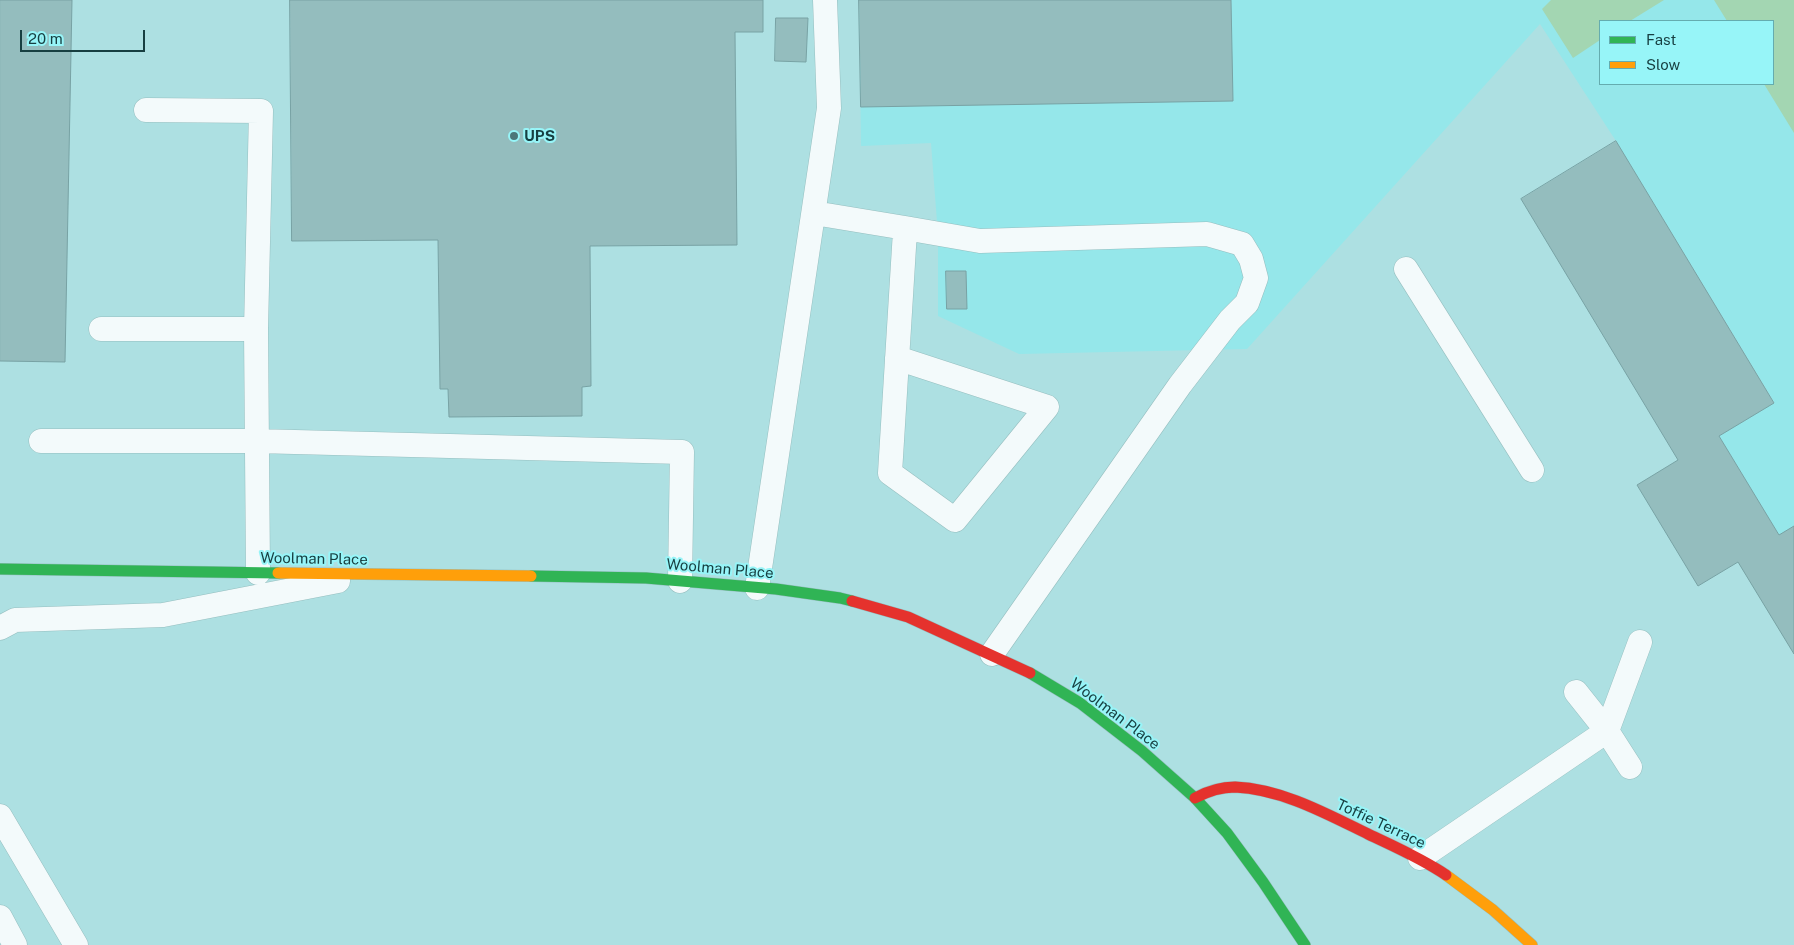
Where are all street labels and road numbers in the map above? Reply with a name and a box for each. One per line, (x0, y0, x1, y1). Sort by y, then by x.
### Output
street label: Woolman Place (260, 549, 368, 569)
street label: Woolman Place (666, 555, 774, 583)
street label: Woolman Place (1067, 674, 1163, 754)
street label: Toffie Terrace (1334, 796, 1428, 852)

